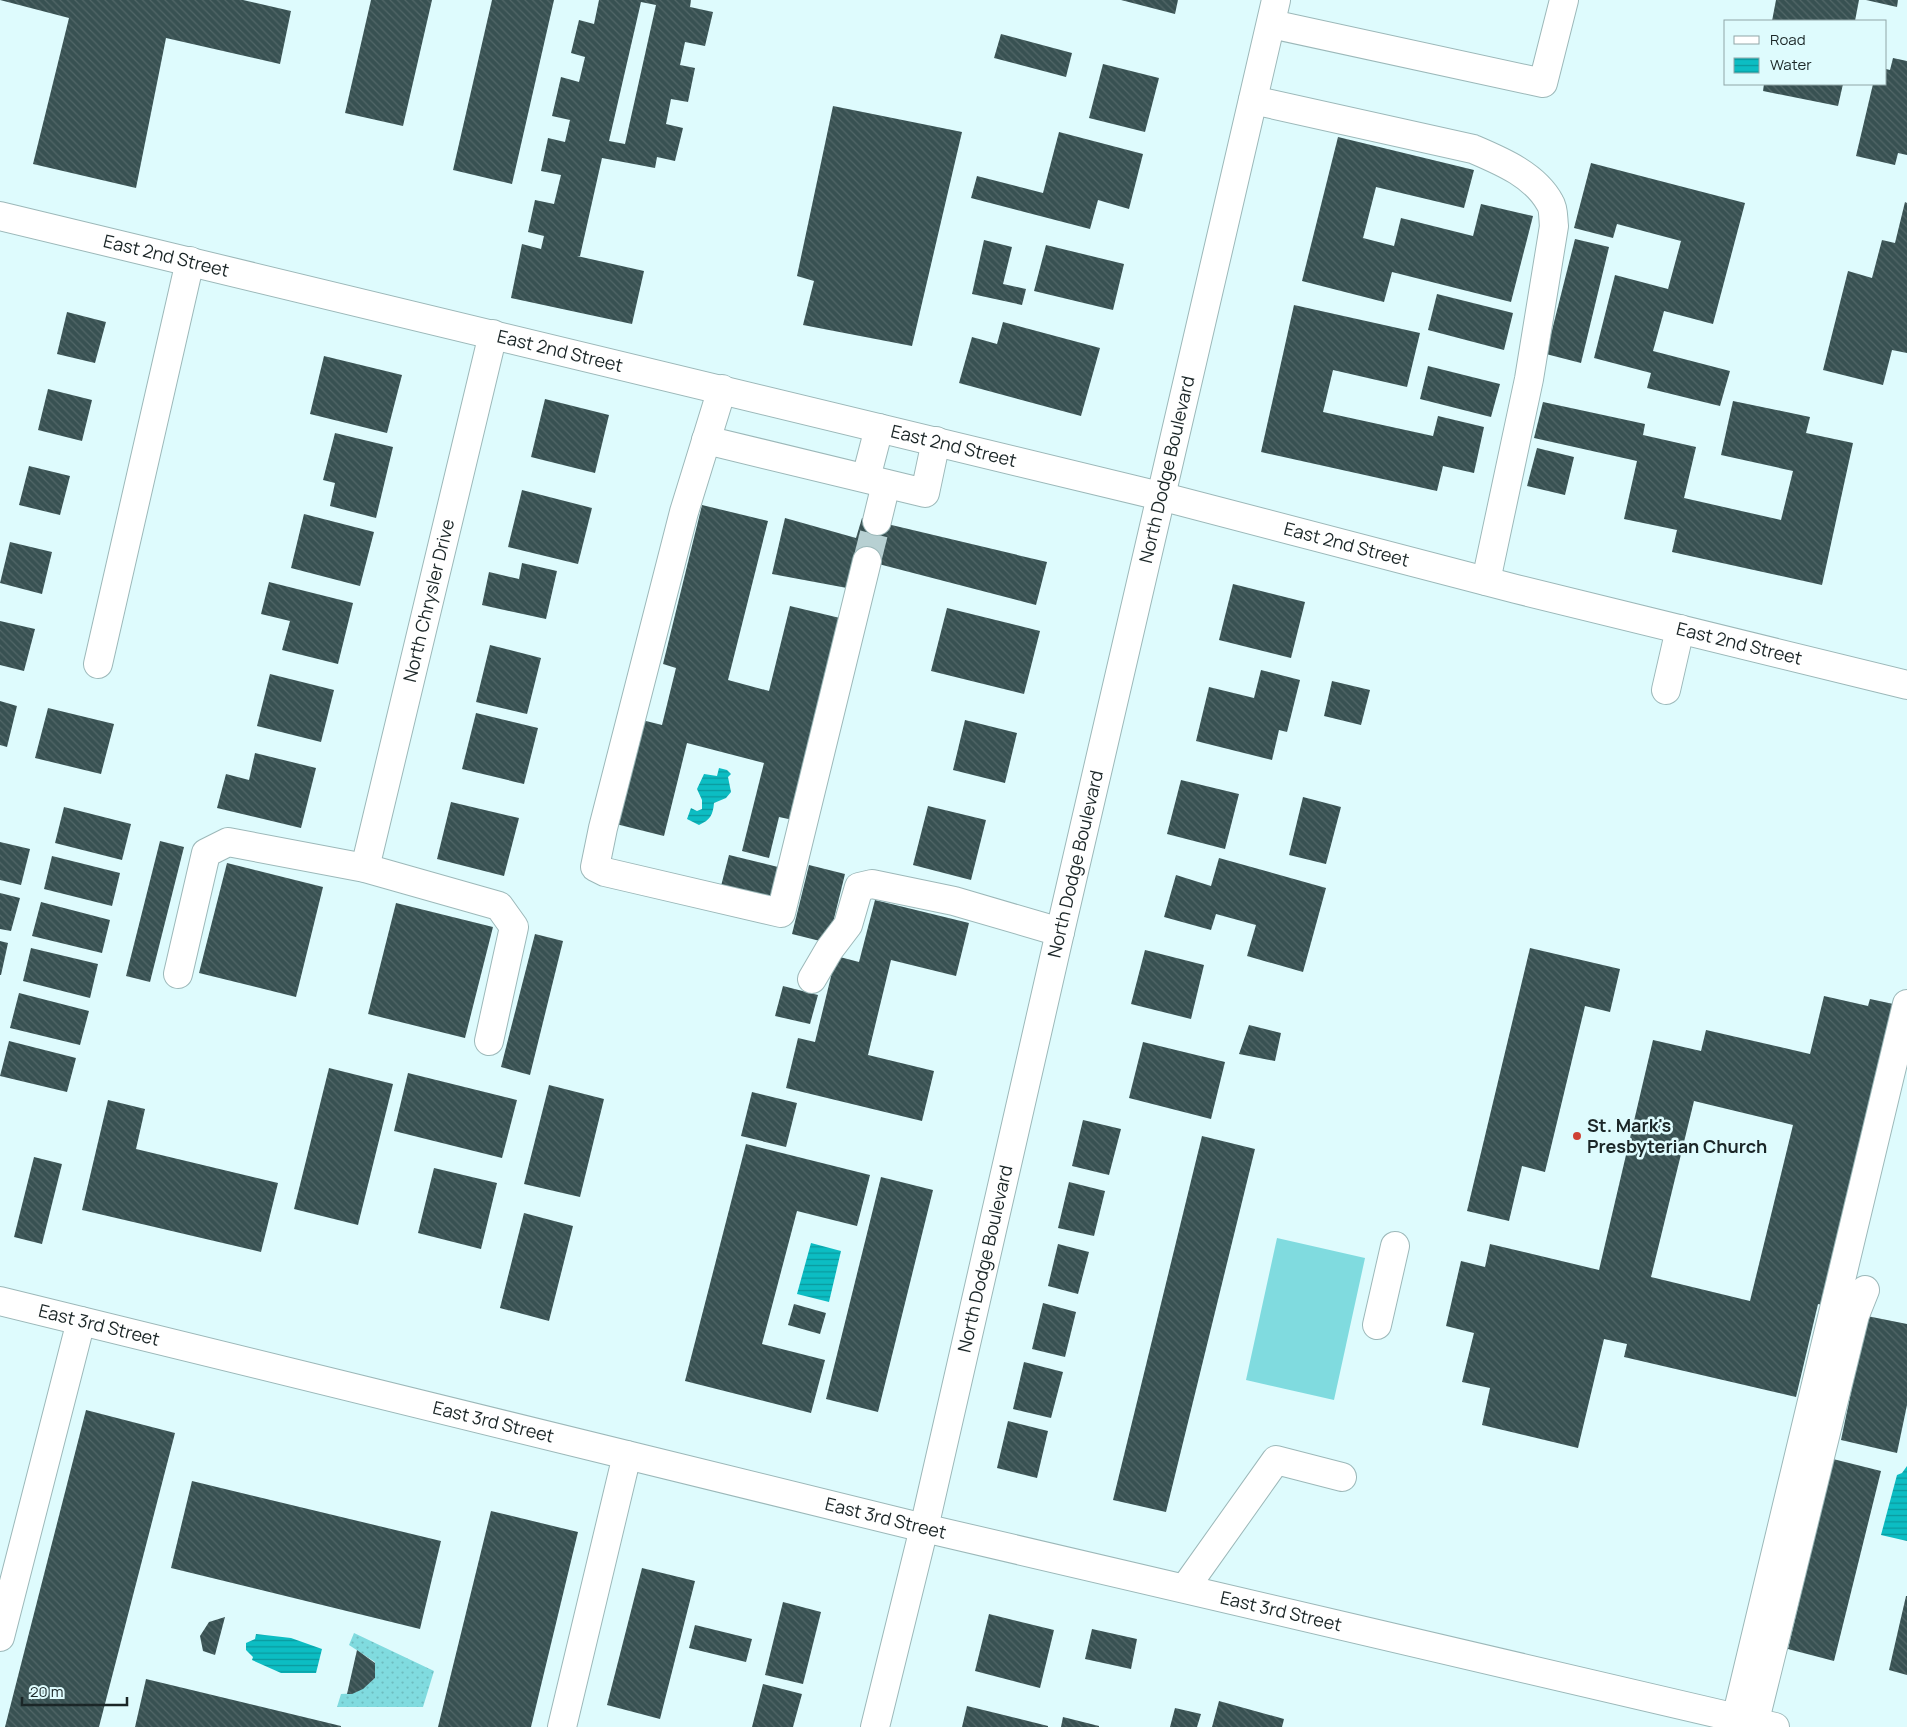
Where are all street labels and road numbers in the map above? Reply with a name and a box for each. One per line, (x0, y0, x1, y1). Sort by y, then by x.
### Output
street label: East 2nd Street (101, 228, 232, 282)
street label: East 2nd Street (495, 323, 626, 377)
street label: North Dodge Boulevard (1133, 373, 1200, 565)
street label: East 2nd Street (888, 418, 1019, 472)
street label: North Chrysler Drive (397, 516, 459, 684)
street label: East 2nd Street (1281, 516, 1412, 572)
street label: East 2nd Street (1674, 616, 1805, 670)
street label: North Dodge Boulevard (1042, 768, 1108, 960)
street label: North Dodge Boulevard (951, 1163, 1017, 1355)
street label: East 3rd Street (36, 1298, 162, 1351)
street label: East 3rd Street (430, 1395, 557, 1448)
street label: East 3rd Street (823, 1491, 949, 1544)
street label: East 3rd Street (1218, 1585, 1344, 1636)

